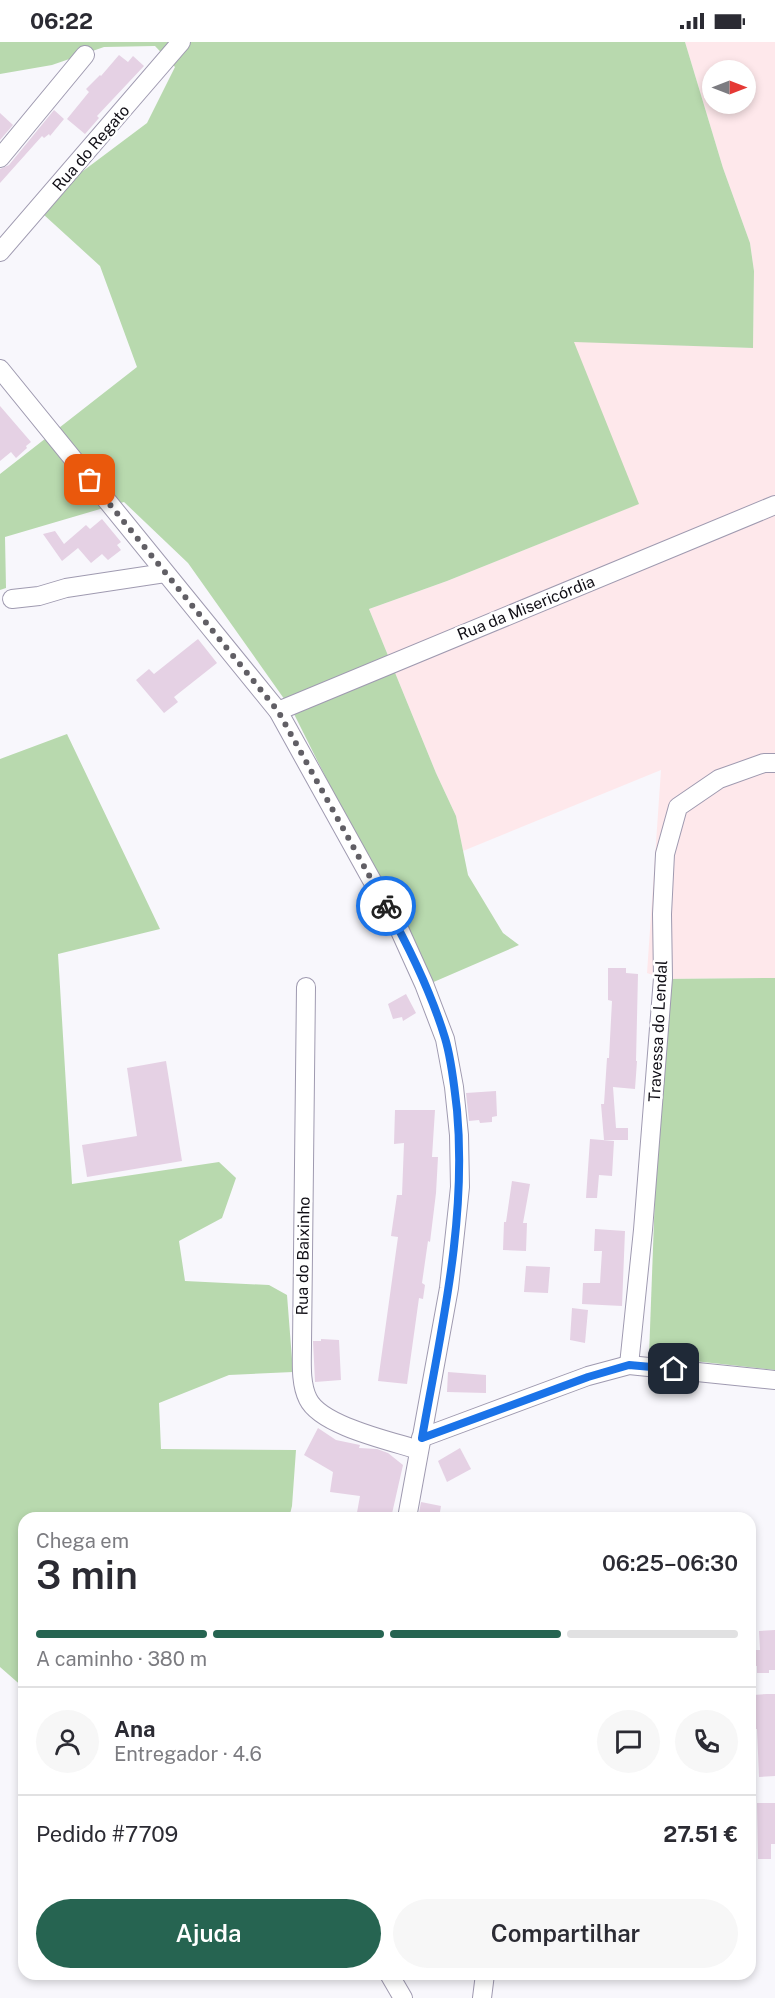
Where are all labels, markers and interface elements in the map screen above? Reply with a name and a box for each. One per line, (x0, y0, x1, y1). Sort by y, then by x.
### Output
text: 06:22 (30, 8, 93, 34)
north arrow (702, 60, 756, 114)
map controls (702, 60, 756, 114)
street label: Rua do Regato (48, 101, 134, 195)
pin (64, 454, 115, 505)
icon: bag (73, 463, 106, 496)
street label: Rua da Misericórdia (454, 572, 598, 644)
courier (356, 876, 416, 936)
icon: bike (370, 890, 403, 923)
street label: Travessa do Lendal (645, 959, 671, 1102)
street label: Rua do Baixinho (292, 1196, 314, 1316)
pin (648, 1343, 699, 1394)
icon: home (657, 1352, 690, 1385)
text: Chega em (36, 1529, 129, 1553)
text: 06:25–06:30 (602, 1550, 738, 1576)
text: 3 min (36, 1552, 138, 1598)
text: A caminho · 380 m (36, 1647, 207, 1671)
button: person (36, 1710, 99, 1773)
button: chat (597, 1710, 660, 1773)
button: phone (675, 1710, 738, 1773)
text: Ana (114, 1716, 155, 1742)
text: Entregador · 4.6 (114, 1742, 262, 1766)
text: Pedido #7709 (36, 1821, 178, 1847)
text: 27.51 € (663, 1821, 738, 1847)
button: Ajuda (36, 1899, 381, 1968)
button: Compartilhar (393, 1899, 738, 1968)

